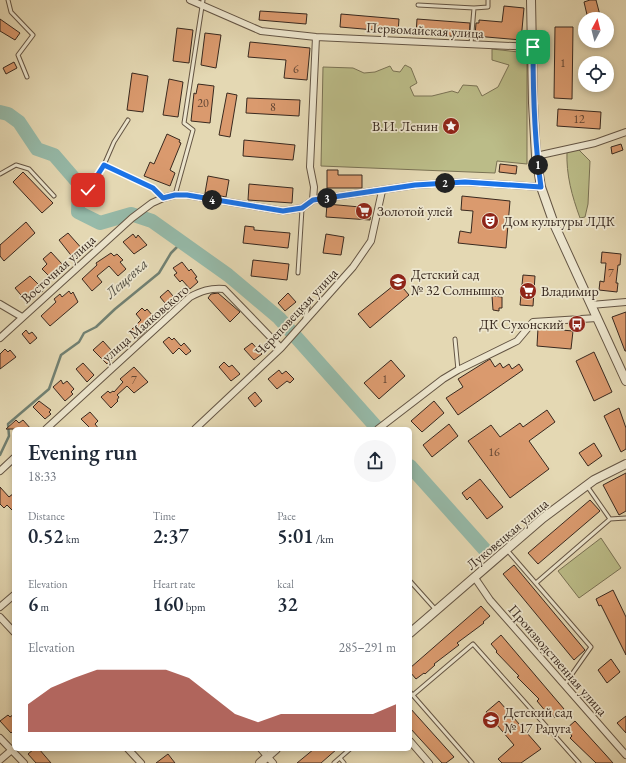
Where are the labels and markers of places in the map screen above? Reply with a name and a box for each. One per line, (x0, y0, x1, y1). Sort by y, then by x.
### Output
pin (516, 30, 550, 64)
place icon: В.И. Ленин (441, 116, 461, 136)
place label: В.И. Ленин (372, 117, 438, 135)
pin: 1 (528, 155, 548, 175)
pin (71, 173, 105, 207)
pin: 2 (435, 173, 455, 193)
pin: 3 (317, 188, 337, 208)
pin: 4 (202, 190, 222, 210)
supermarket icon: Золотой улей (354, 201, 374, 221)
place label: Золотой улей (377, 202, 453, 220)
theatre icon: Дом культуры ЛДК (480, 211, 500, 231)
place label: Дом культуры ЛДК (503, 212, 616, 230)
place label: Детский сад № 32 Солнышко (411, 265, 504, 299)
school or university icon: Детский сад № 32 Солнышко (388, 272, 408, 292)
supermarket icon: Владимир (518, 281, 538, 301)
place label: Владимир (541, 282, 599, 300)
bus stop icon: ДК Сухонский (567, 314, 587, 334)
place label: ДК Сухонский (479, 315, 565, 333)
place label: Детский сад № 17 Радуга (504, 703, 573, 737)
school or university icon: Детский сад № 17 Радуга (481, 710, 501, 730)

